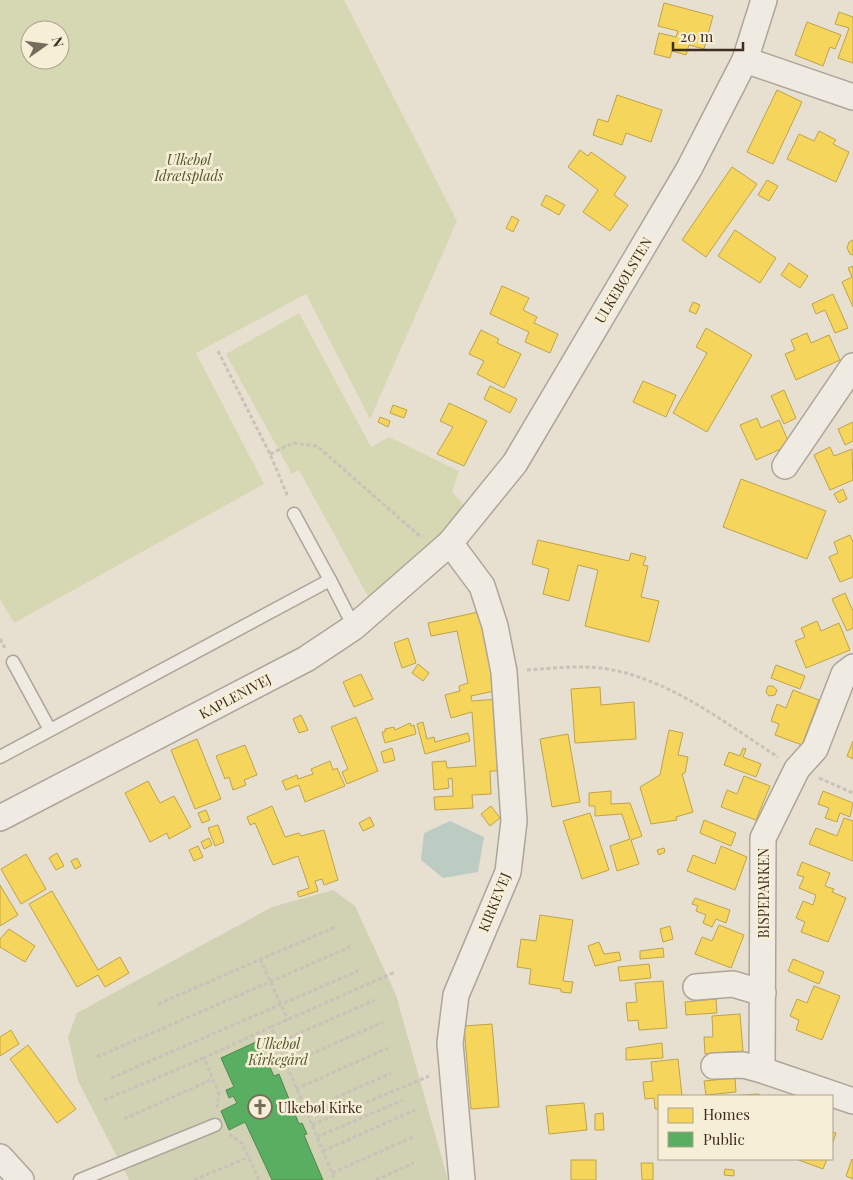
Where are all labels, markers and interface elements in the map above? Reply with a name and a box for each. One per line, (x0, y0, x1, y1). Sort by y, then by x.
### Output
north arrow (20, 20, 70, 70)
scale bar (673, 20, 743, 52)
text: 20 m (680, 26, 714, 46)
text: N (48, 35, 69, 49)
park label: Ulkebøl Idrætsplads (154, 150, 224, 185)
street label: ULKEBØLSTEN (590, 233, 656, 327)
street label: KAPLENIVEJ (196, 669, 275, 723)
street label: BISPEPARKEN (754, 848, 773, 938)
street label: KIRKEVEJ (473, 869, 515, 935)
park label: Ulkebøl Kirkegård (247, 1034, 308, 1069)
church icon: Ulkebøl Kirke (247, 1094, 273, 1120)
legend (658, 1095, 833, 1160)
place label: Ulkebøl Kirke (278, 1098, 362, 1117)
text: Homes (703, 1104, 750, 1124)
text: Public (703, 1129, 745, 1149)

